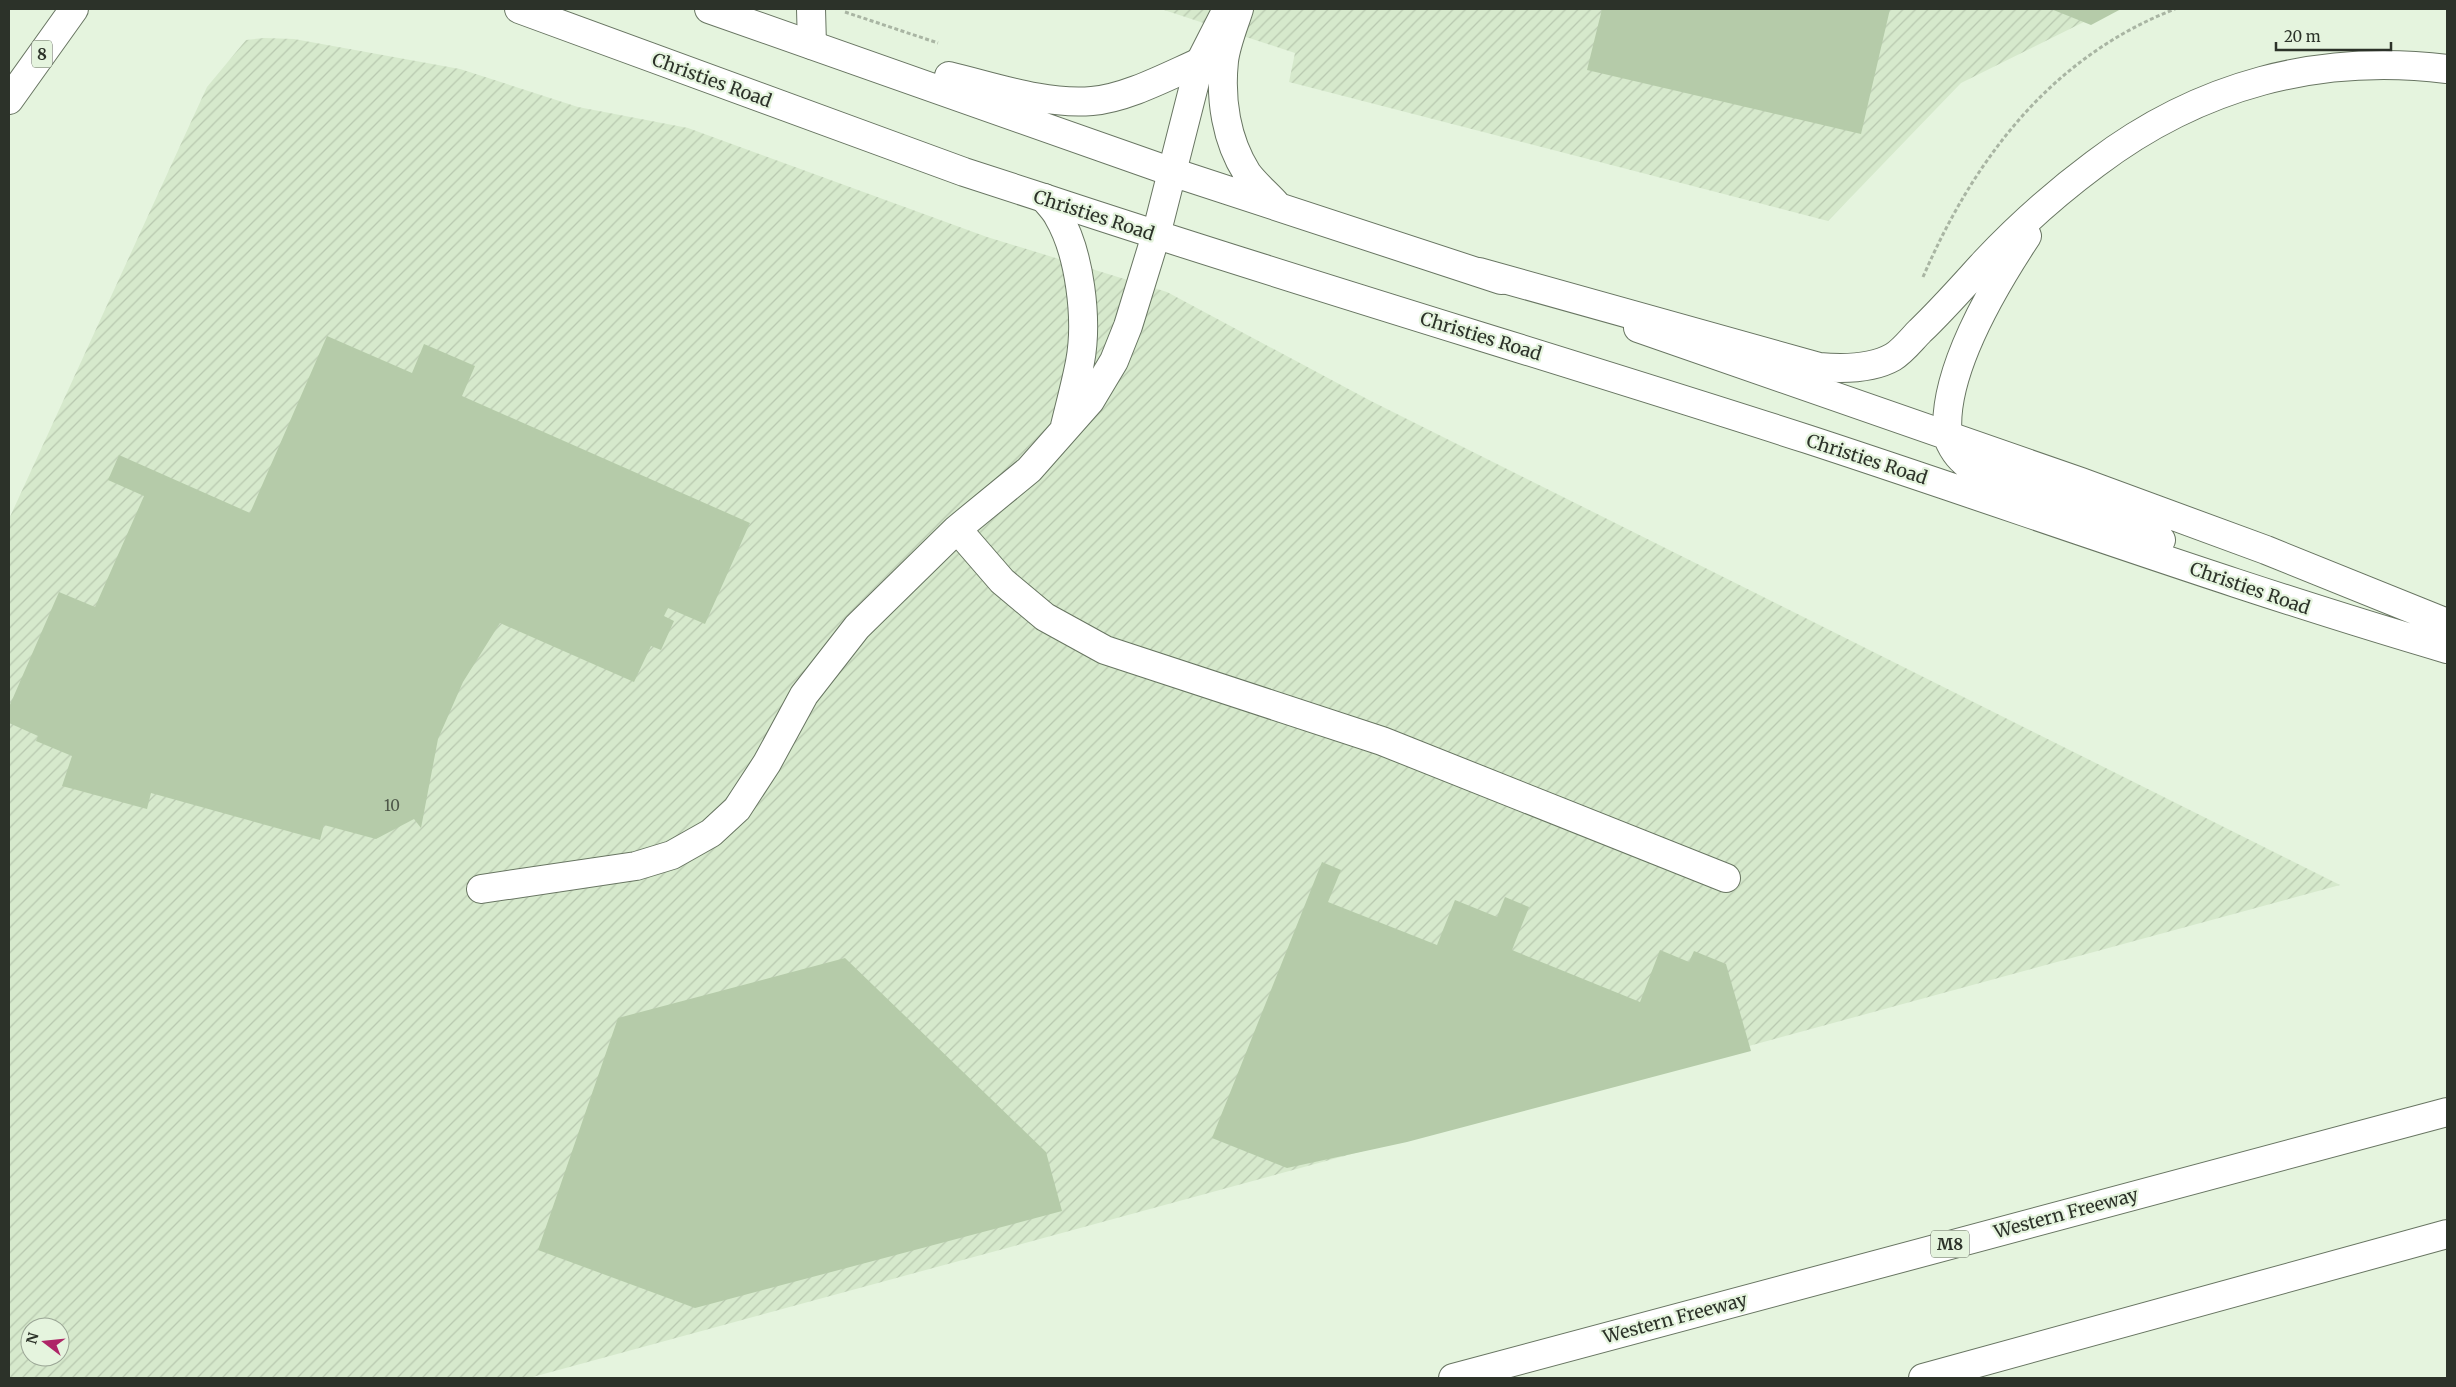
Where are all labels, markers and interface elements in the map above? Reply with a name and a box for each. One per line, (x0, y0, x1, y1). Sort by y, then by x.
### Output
scale bar (2276, 20, 2391, 52)
text: 20 m (2284, 27, 2321, 46)
road number: 8 (32, 41, 52, 68)
street label: Christies Road (649, 48, 775, 112)
street label: Christies Road (1031, 185, 1157, 245)
street label: Christies Road (1418, 307, 1545, 365)
street label: Christies Road (1804, 429, 1930, 489)
street label: Christies Road (2187, 557, 2313, 619)
house number: 10 (384, 796, 400, 815)
street label: Western Freeway (1990, 1183, 2141, 1244)
road number: M8 (1931, 1230, 1969, 1258)
street label: Western Freeway (1599, 1288, 1750, 1349)
north arrow (20, 1317, 70, 1367)
text: N (22, 1331, 43, 1346)

